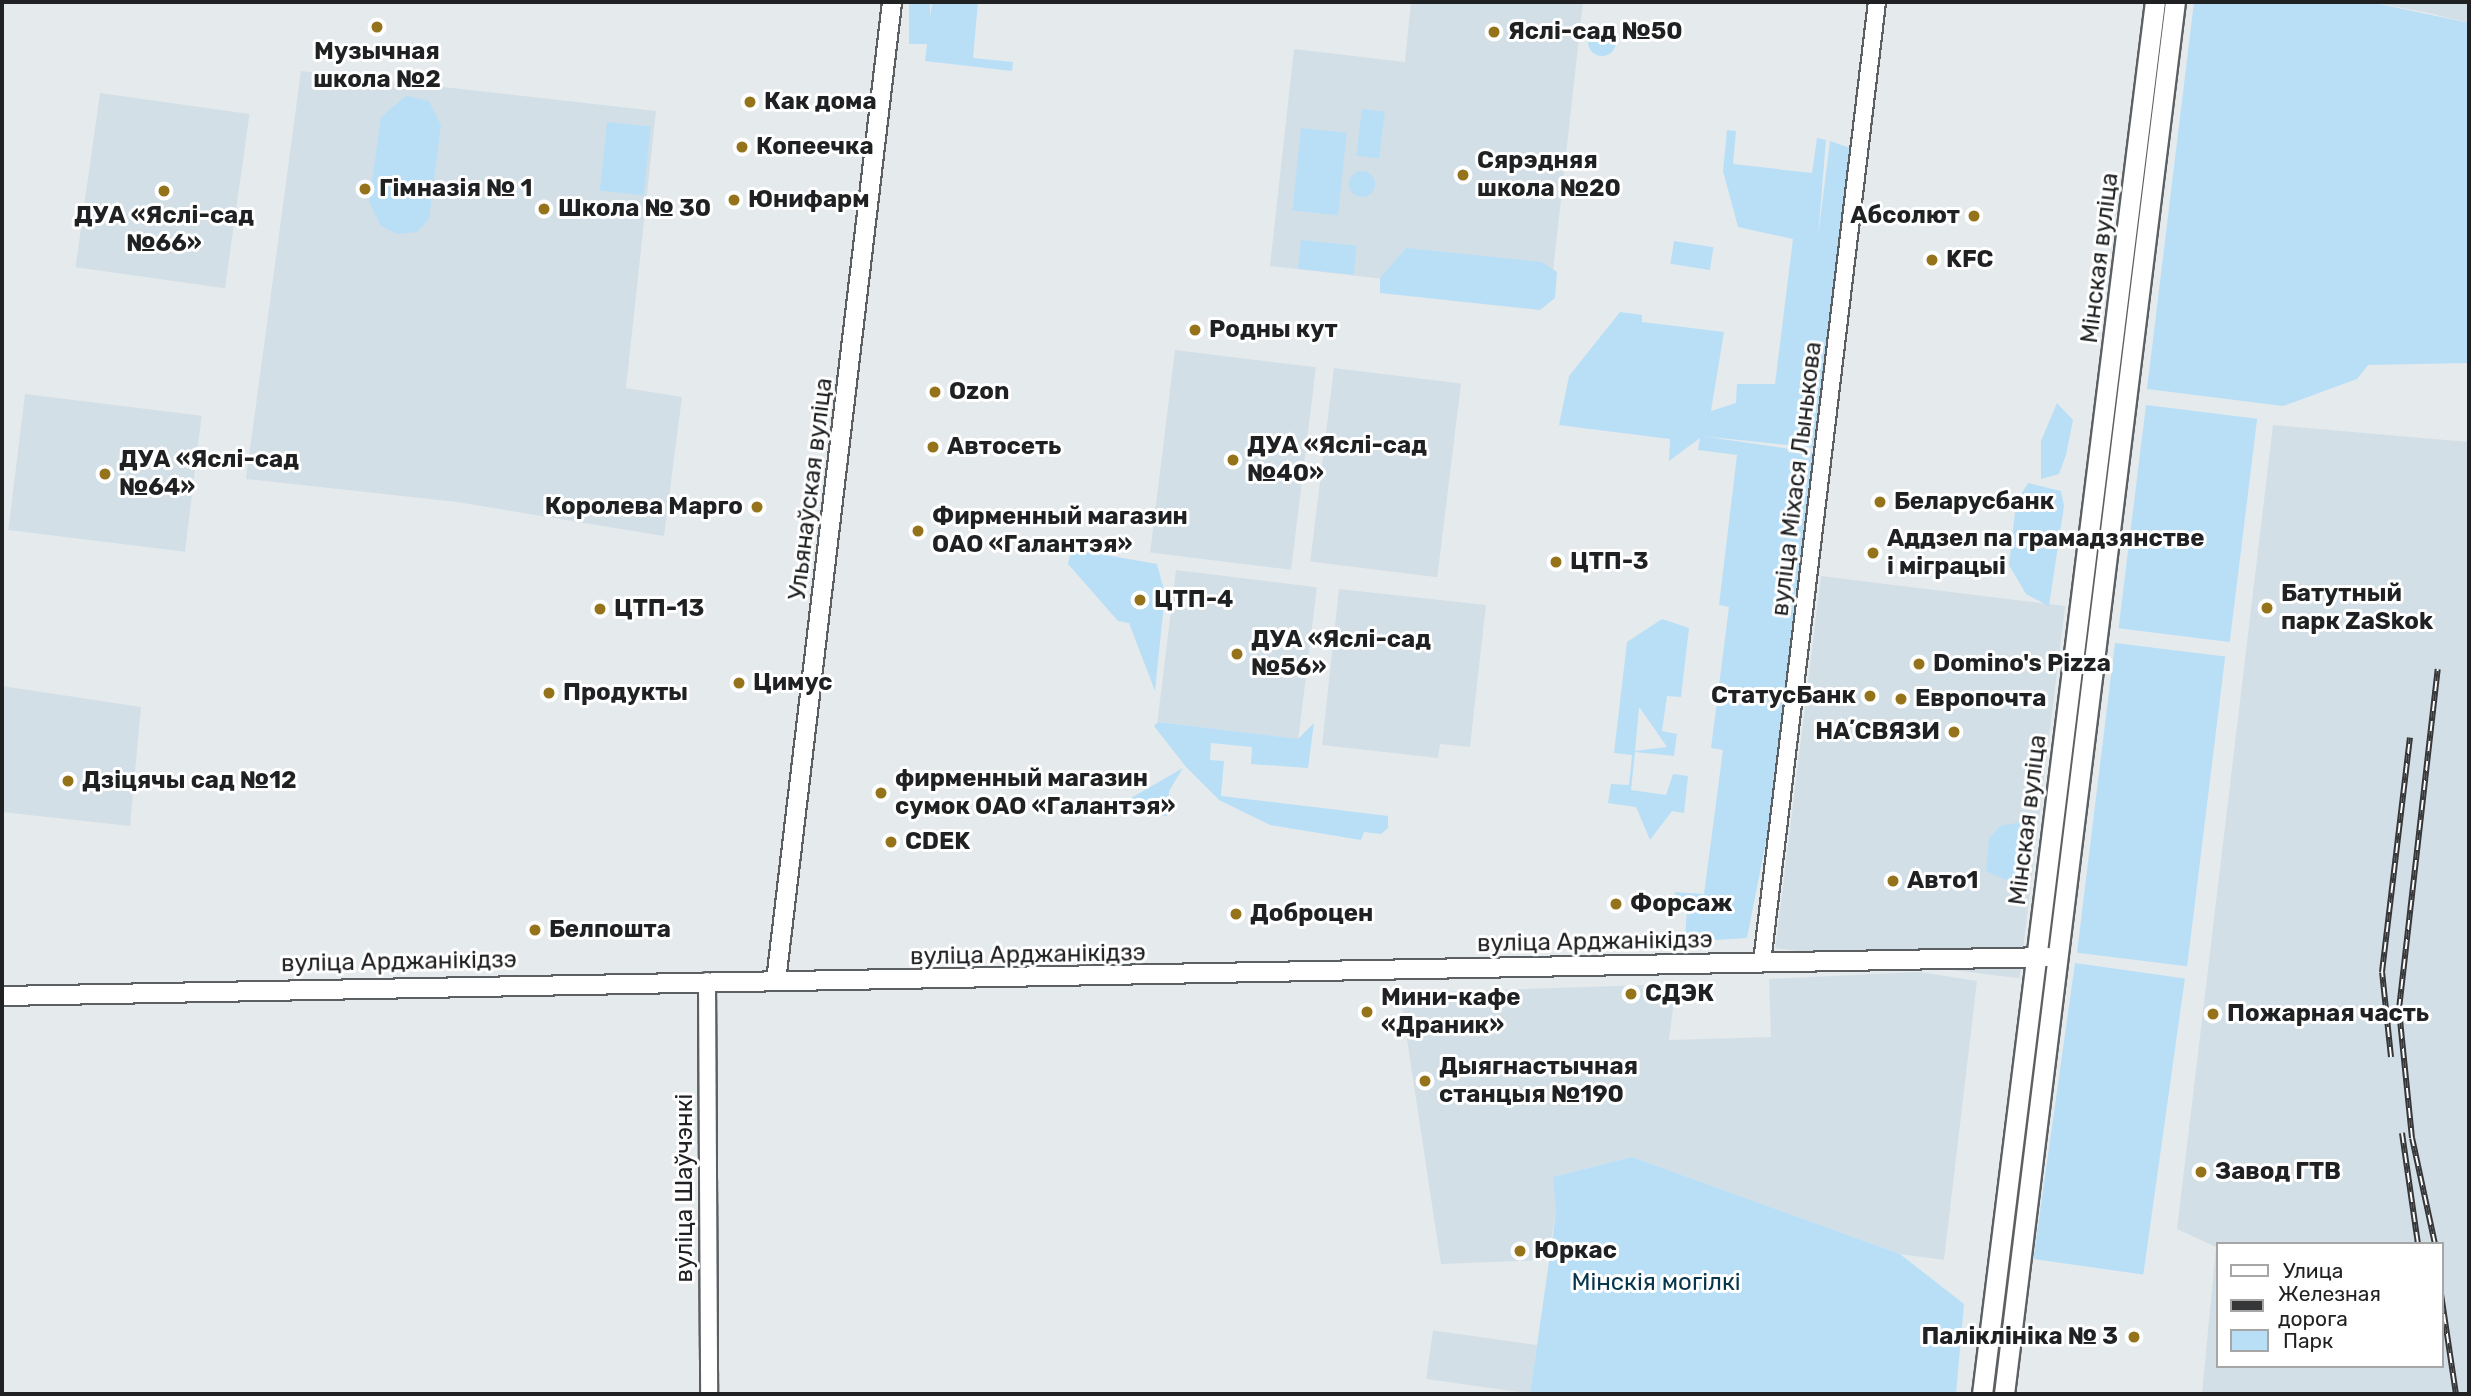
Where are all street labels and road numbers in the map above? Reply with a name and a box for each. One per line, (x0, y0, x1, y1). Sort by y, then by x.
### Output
street label: Мінская вуліца (2075, 171, 2125, 345)
street label: вуліца Міхася Лынькова (1766, 340, 1828, 618)
street label: Ульянаўская вуліца (783, 376, 839, 602)
street label: Мінская вуліца (2003, 733, 2053, 907)
street label: вуліца Арджанікідзэ (1477, 926, 1713, 958)
street label: вуліца Арджанікідзэ (910, 939, 1146, 971)
street label: вуліца Арджанікідзэ (281, 946, 517, 978)
street label: вуліца Шаўчэнкі (671, 1094, 699, 1282)

